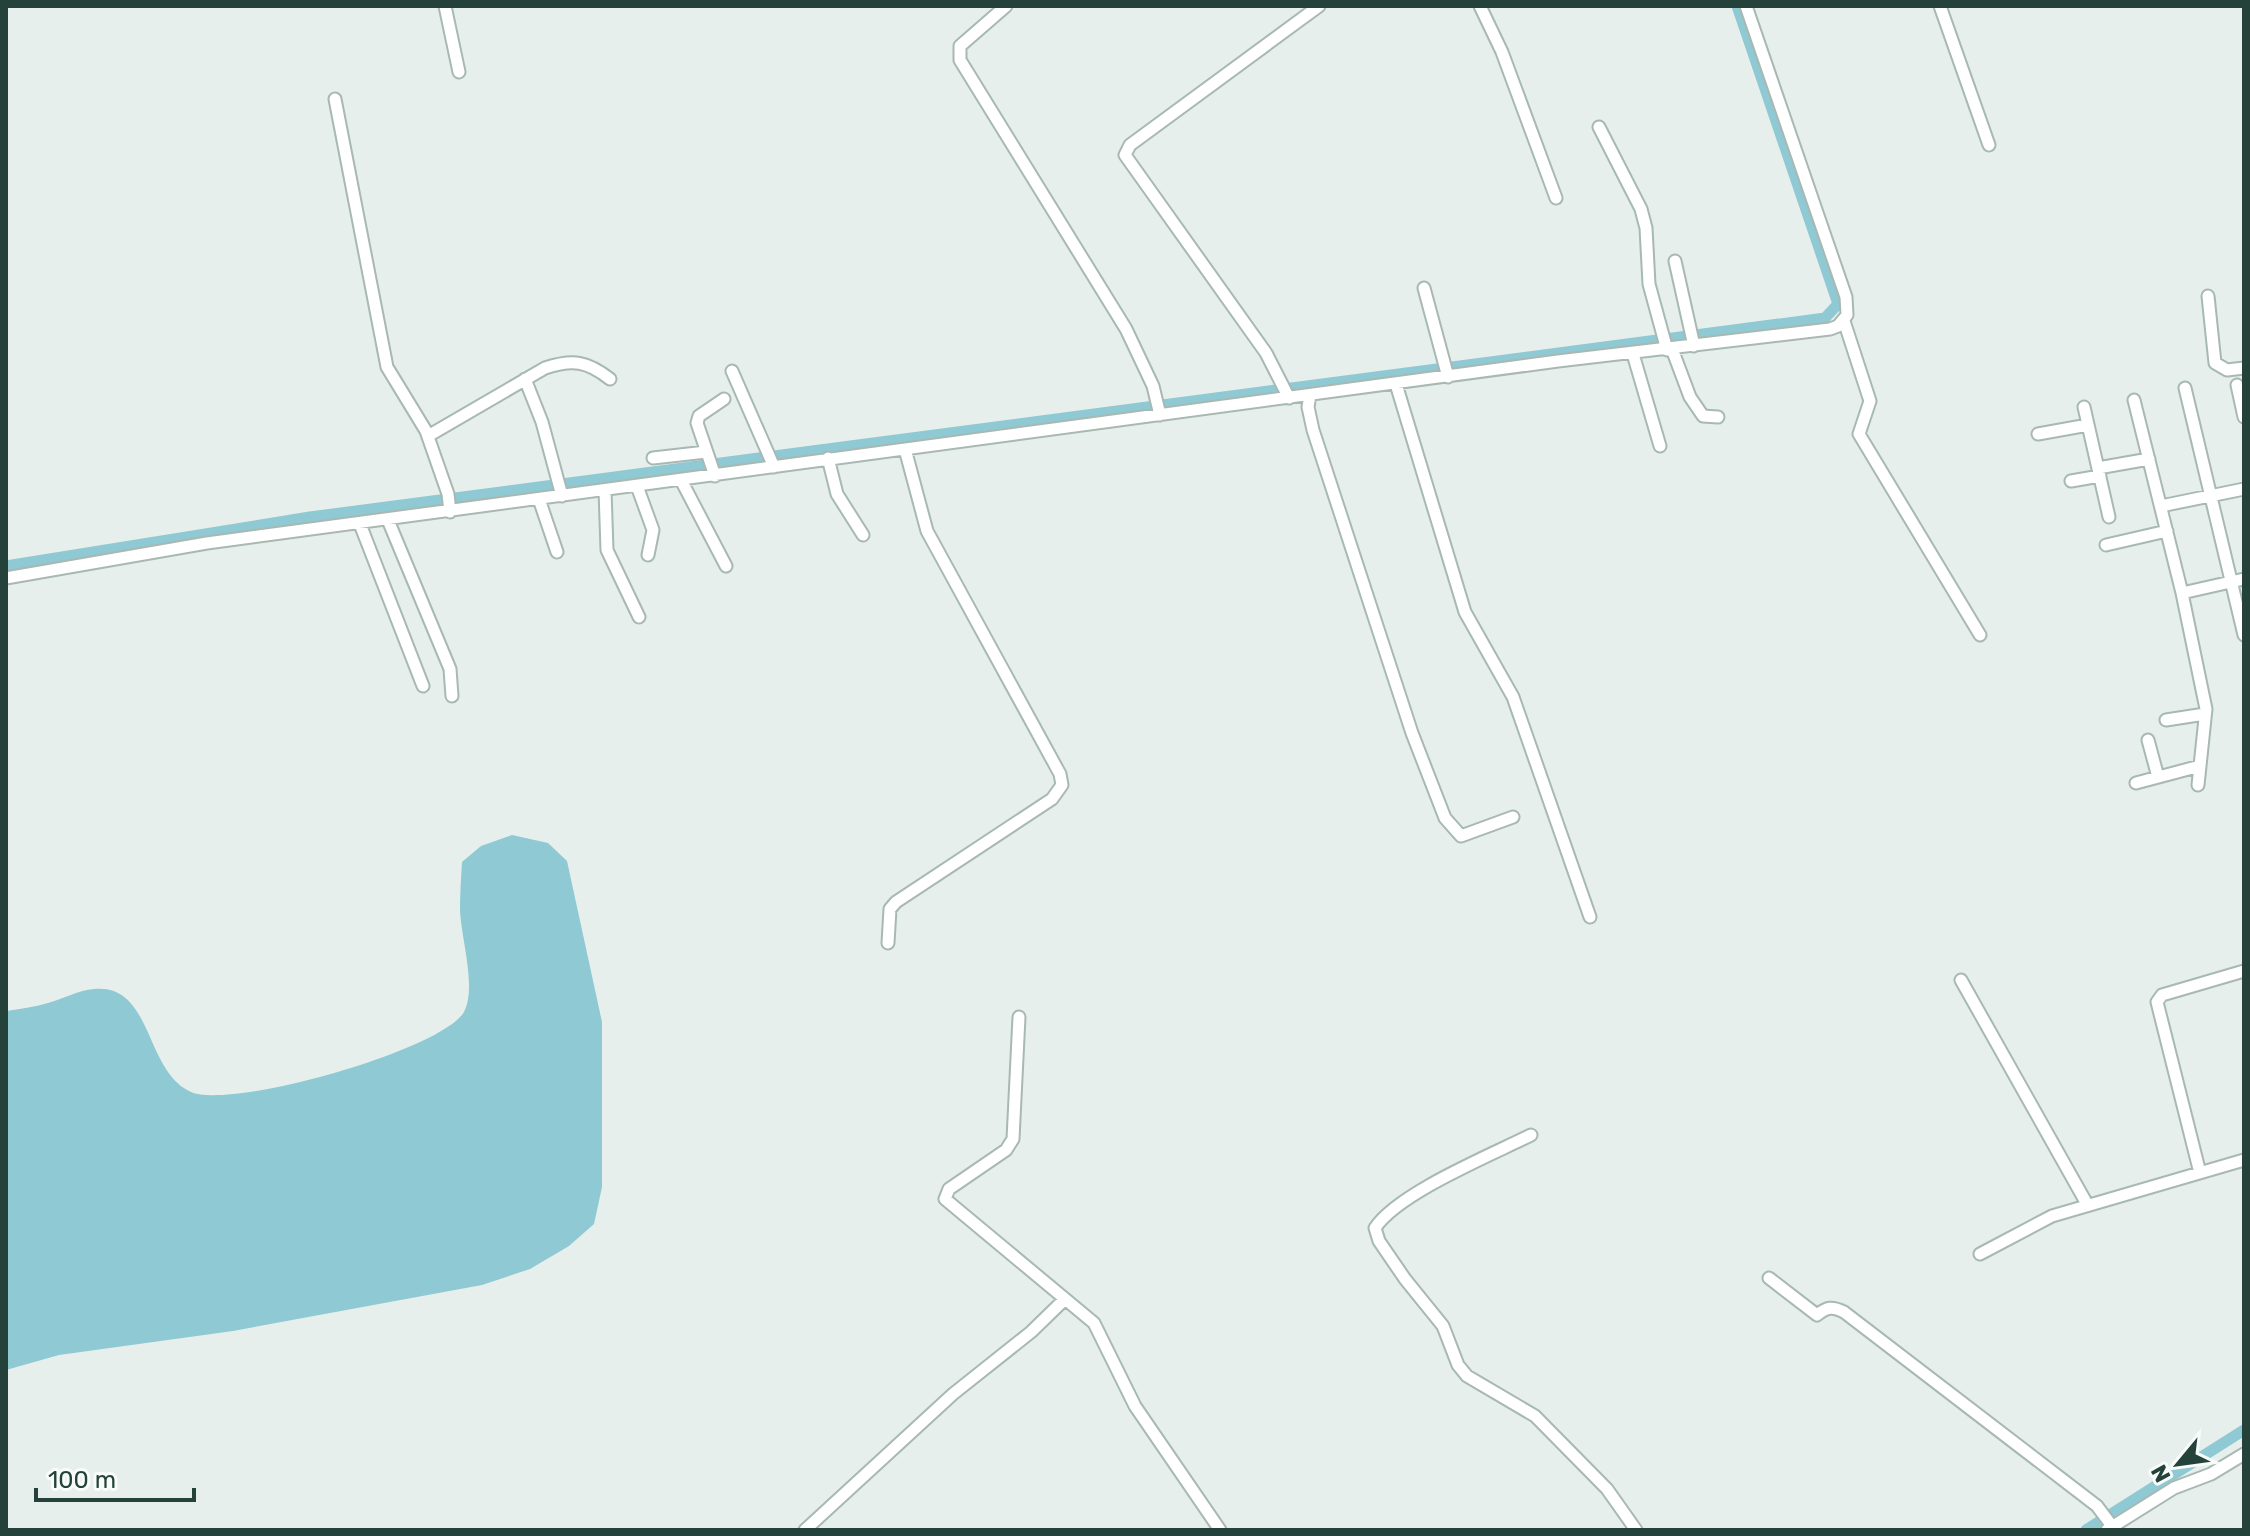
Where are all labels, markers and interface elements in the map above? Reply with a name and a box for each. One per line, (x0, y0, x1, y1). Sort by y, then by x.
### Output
north arrow (2138, 1424, 2218, 1504)
scale bar (36, 1452, 194, 1502)
text: N (2145, 1460, 2177, 1487)
text: 100 m (48, 1466, 116, 1494)

